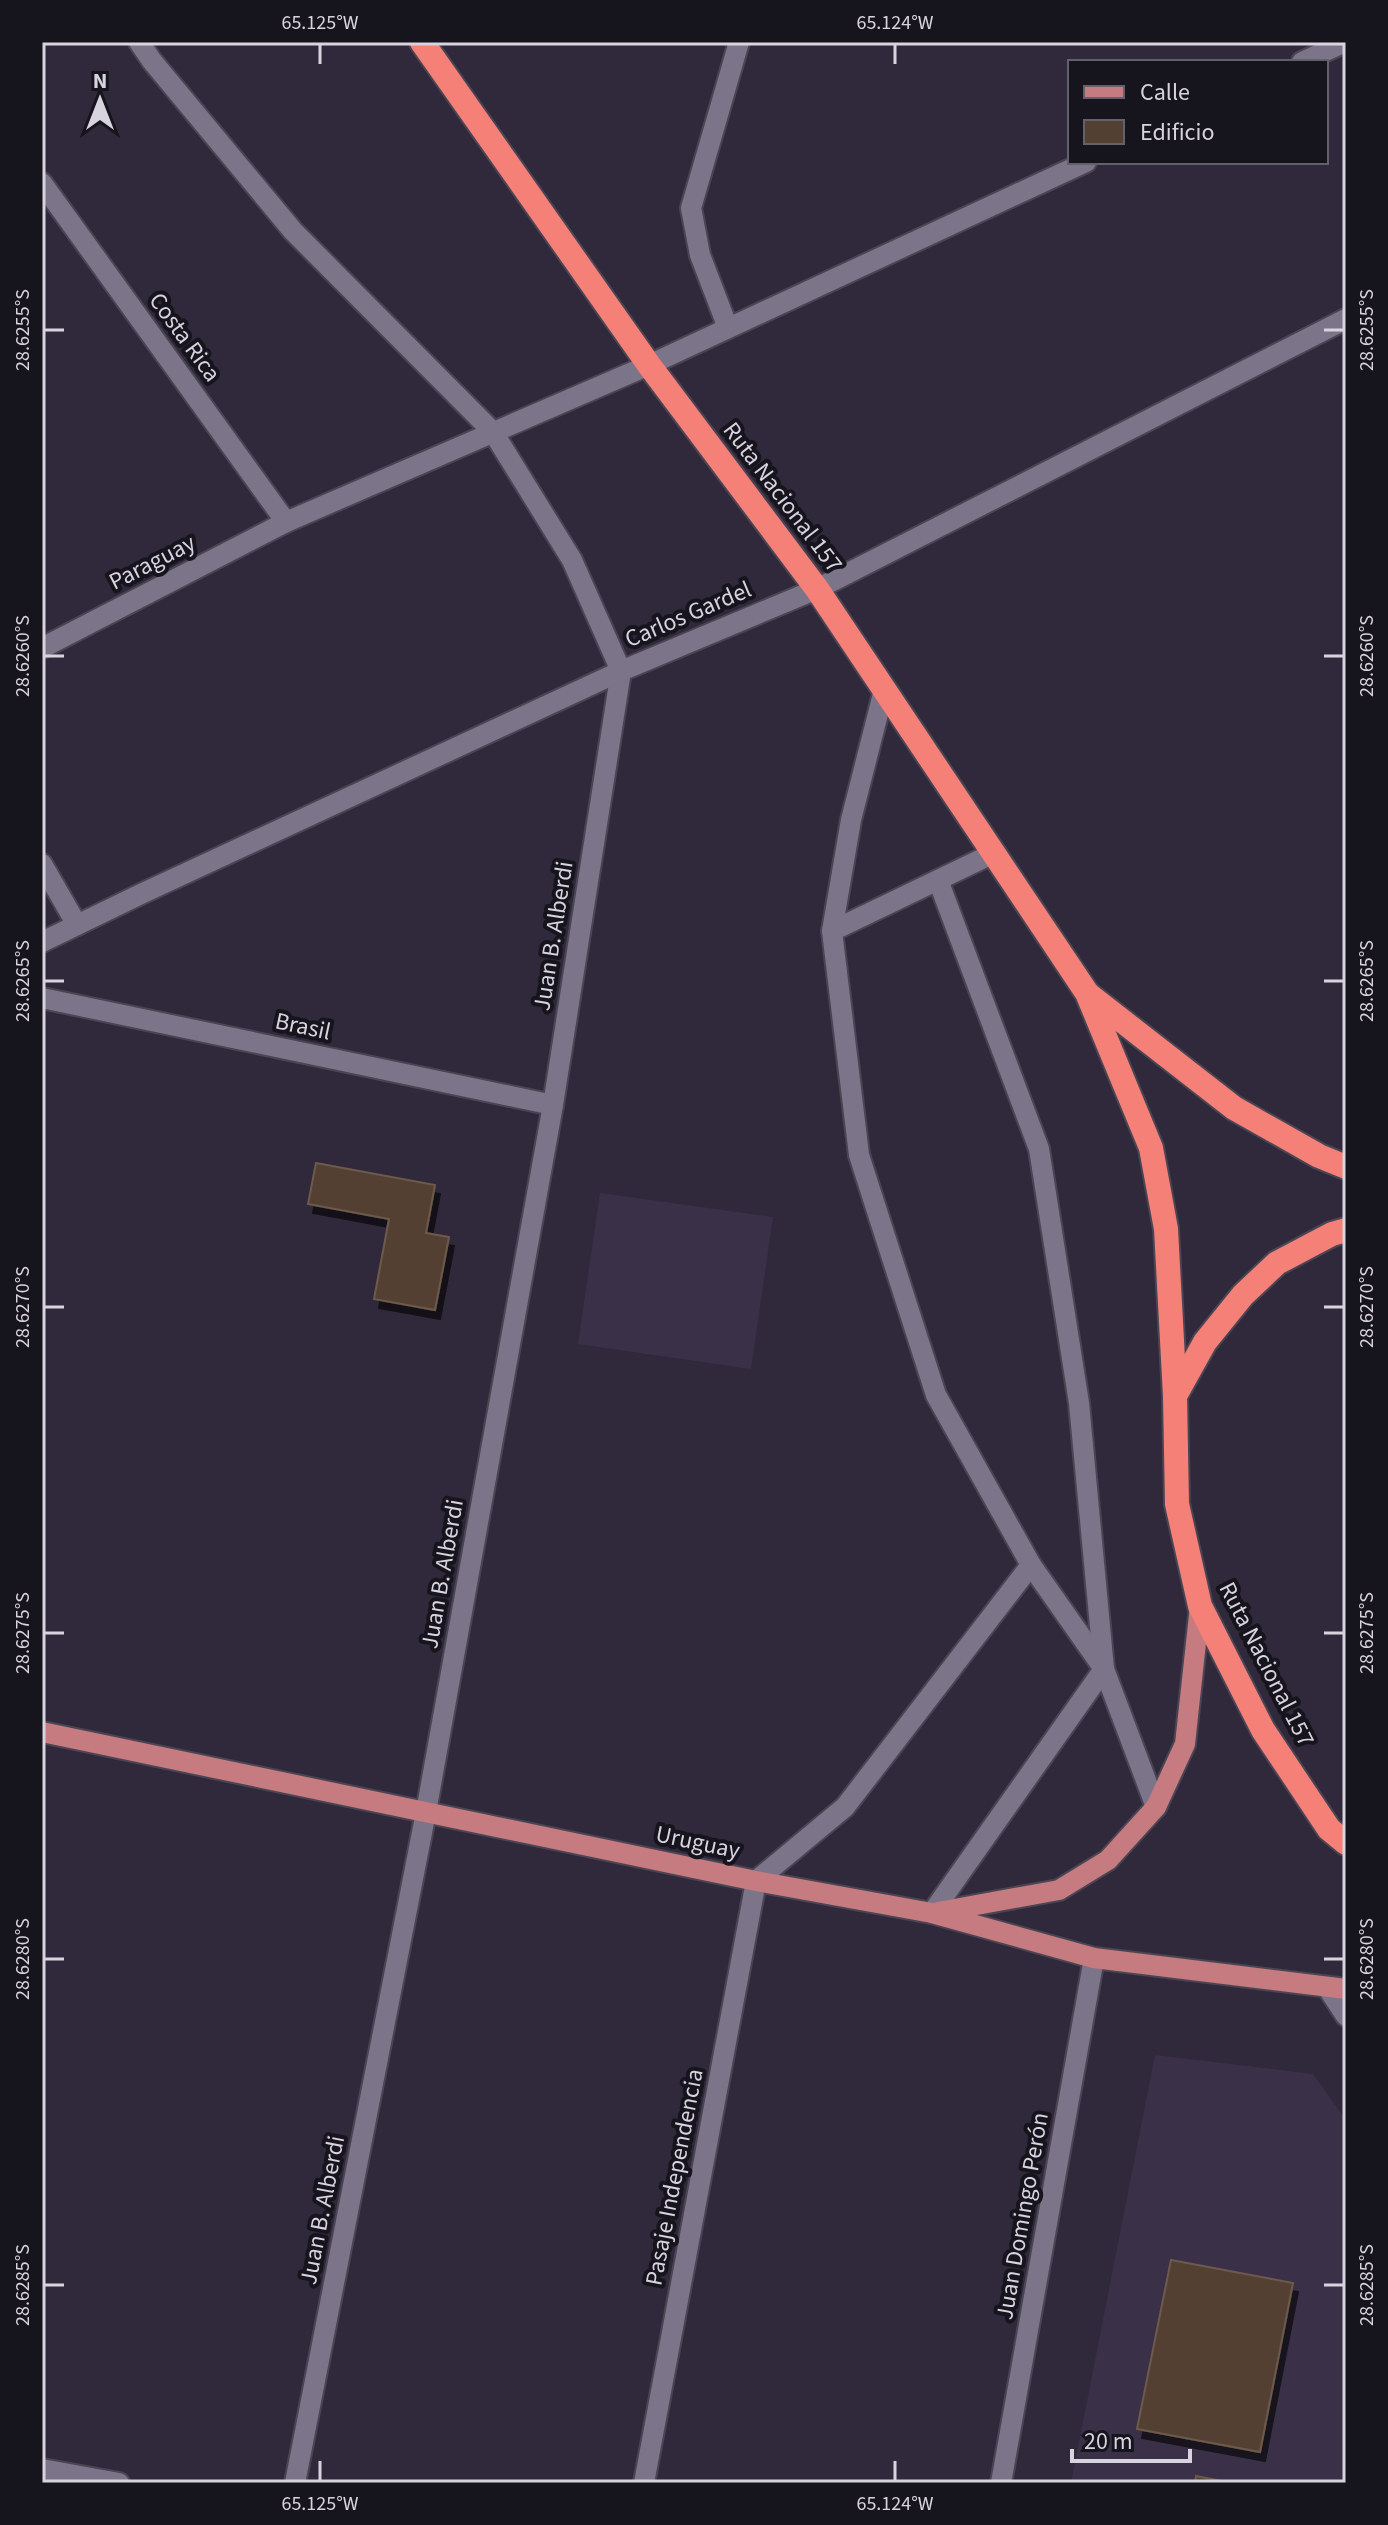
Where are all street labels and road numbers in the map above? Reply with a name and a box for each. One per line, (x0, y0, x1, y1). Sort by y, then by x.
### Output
street label: Costa Rica (140, 285, 229, 389)
street label: Ruta Nacional 157 (714, 415, 851, 580)
street label: Paraguay (103, 526, 202, 599)
street label: Carlos Gardel (619, 572, 757, 657)
street label: Juan B. Alberdi (524, 859, 583, 1013)
street label: Brasil (272, 1004, 334, 1049)
street label: Juan B. Alberdi (412, 1497, 473, 1652)
street label: Ruta Nacional 157 (1210, 1576, 1323, 1753)
street label: Uruguay (653, 1817, 743, 1868)
street label: Pasaje Independencia (636, 2066, 713, 2288)
street label: Juan Domingo Perón (987, 2110, 1058, 2323)
street label: Juan B. Alberdi (291, 2133, 354, 2288)

